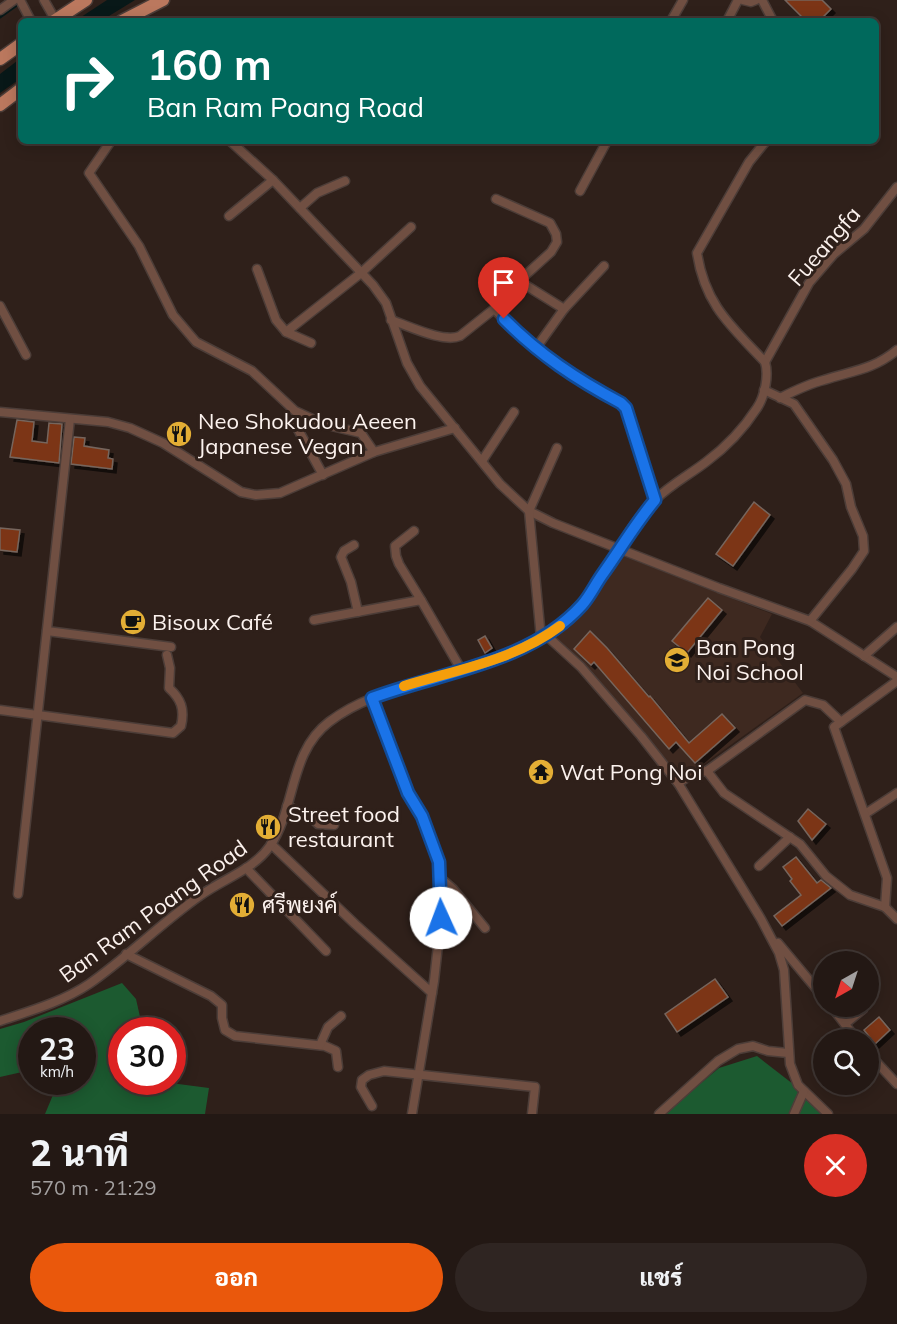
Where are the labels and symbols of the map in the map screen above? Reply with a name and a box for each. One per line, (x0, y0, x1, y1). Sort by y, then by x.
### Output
street label: Fueangfa (782, 200, 866, 292)
pin (478, 257, 529, 319)
place label: Neo Shokudou Aeeen Japanese Vegan (198, 407, 417, 460)
restaurant icon: Neo Shokudou Aeeen Japanese Vegan (164, 419, 194, 449)
cafe icon: Bisoux Café (118, 607, 148, 637)
place label: Bisoux Café (152, 608, 273, 636)
place label: Ban Pong Noi School (696, 633, 804, 686)
school or university icon: Ban Pong Noi School (662, 645, 692, 675)
temple icon: Wat Pong Noi (526, 757, 556, 787)
place label: Wat Pong Noi (560, 758, 702, 786)
place label: Street food restaurant (288, 800, 400, 853)
restaurant icon: Street food restaurant (253, 812, 283, 842)
street label: Ban Ram Poang Road (53, 833, 253, 989)
position arrow (409, 886, 473, 950)
restaurant icon: ศรีพยงค์ (227, 890, 257, 920)
place label: ศรีพยงค์ (262, 891, 338, 919)
north arrow (813, 951, 879, 1017)
speed limit sign: 30 (108, 1017, 186, 1095)

